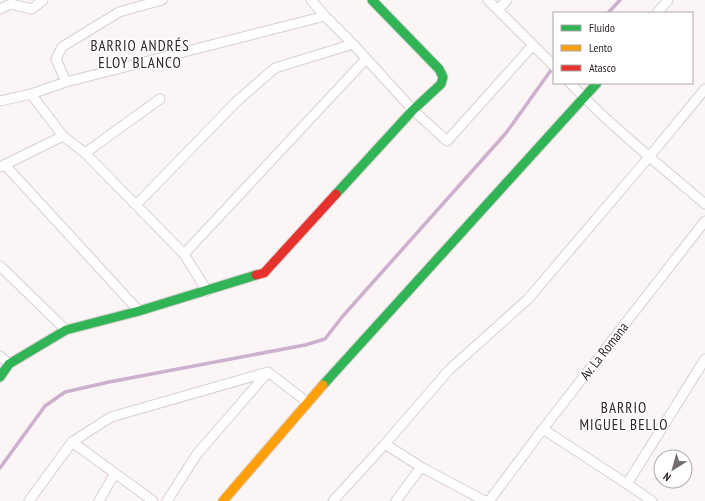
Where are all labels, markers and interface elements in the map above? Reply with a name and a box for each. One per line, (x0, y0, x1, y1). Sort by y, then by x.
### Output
legend (553, 12, 693, 84)
text: Fluido (589, 20, 615, 35)
district label: BARRIO ANDRÉS ELOY BLANCO (90, 36, 190, 72)
text: Lento (589, 40, 612, 55)
text: Atasco (589, 60, 616, 75)
street label: Av. La Romana (576, 319, 632, 383)
district label: BARRIO MIGUEL BELLO (580, 398, 668, 434)
north arrow (653, 449, 693, 489)
text: N (660, 470, 674, 484)

